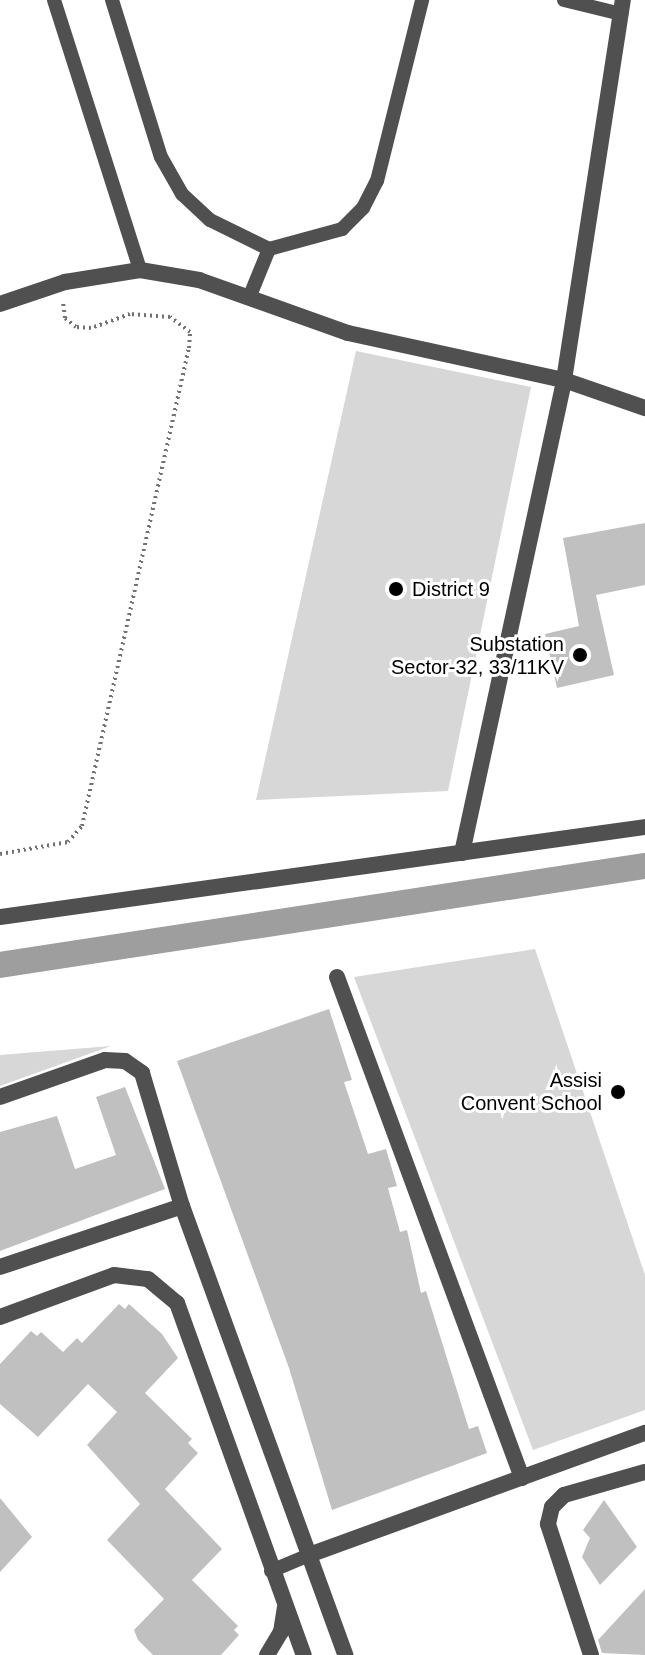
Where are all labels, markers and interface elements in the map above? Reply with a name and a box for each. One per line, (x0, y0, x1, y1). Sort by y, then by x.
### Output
place label: District 9 (412, 577, 490, 601)
marker: District 9 (387, 580, 405, 598)
place label: Substation Sector-32, 33/11KV (391, 632, 564, 679)
marker: Substation Sector-32, 33/11KV (571, 646, 589, 664)
place label: Assisi Convent School (461, 1068, 602, 1115)
marker: Assisi Convent School (609, 1083, 627, 1101)

